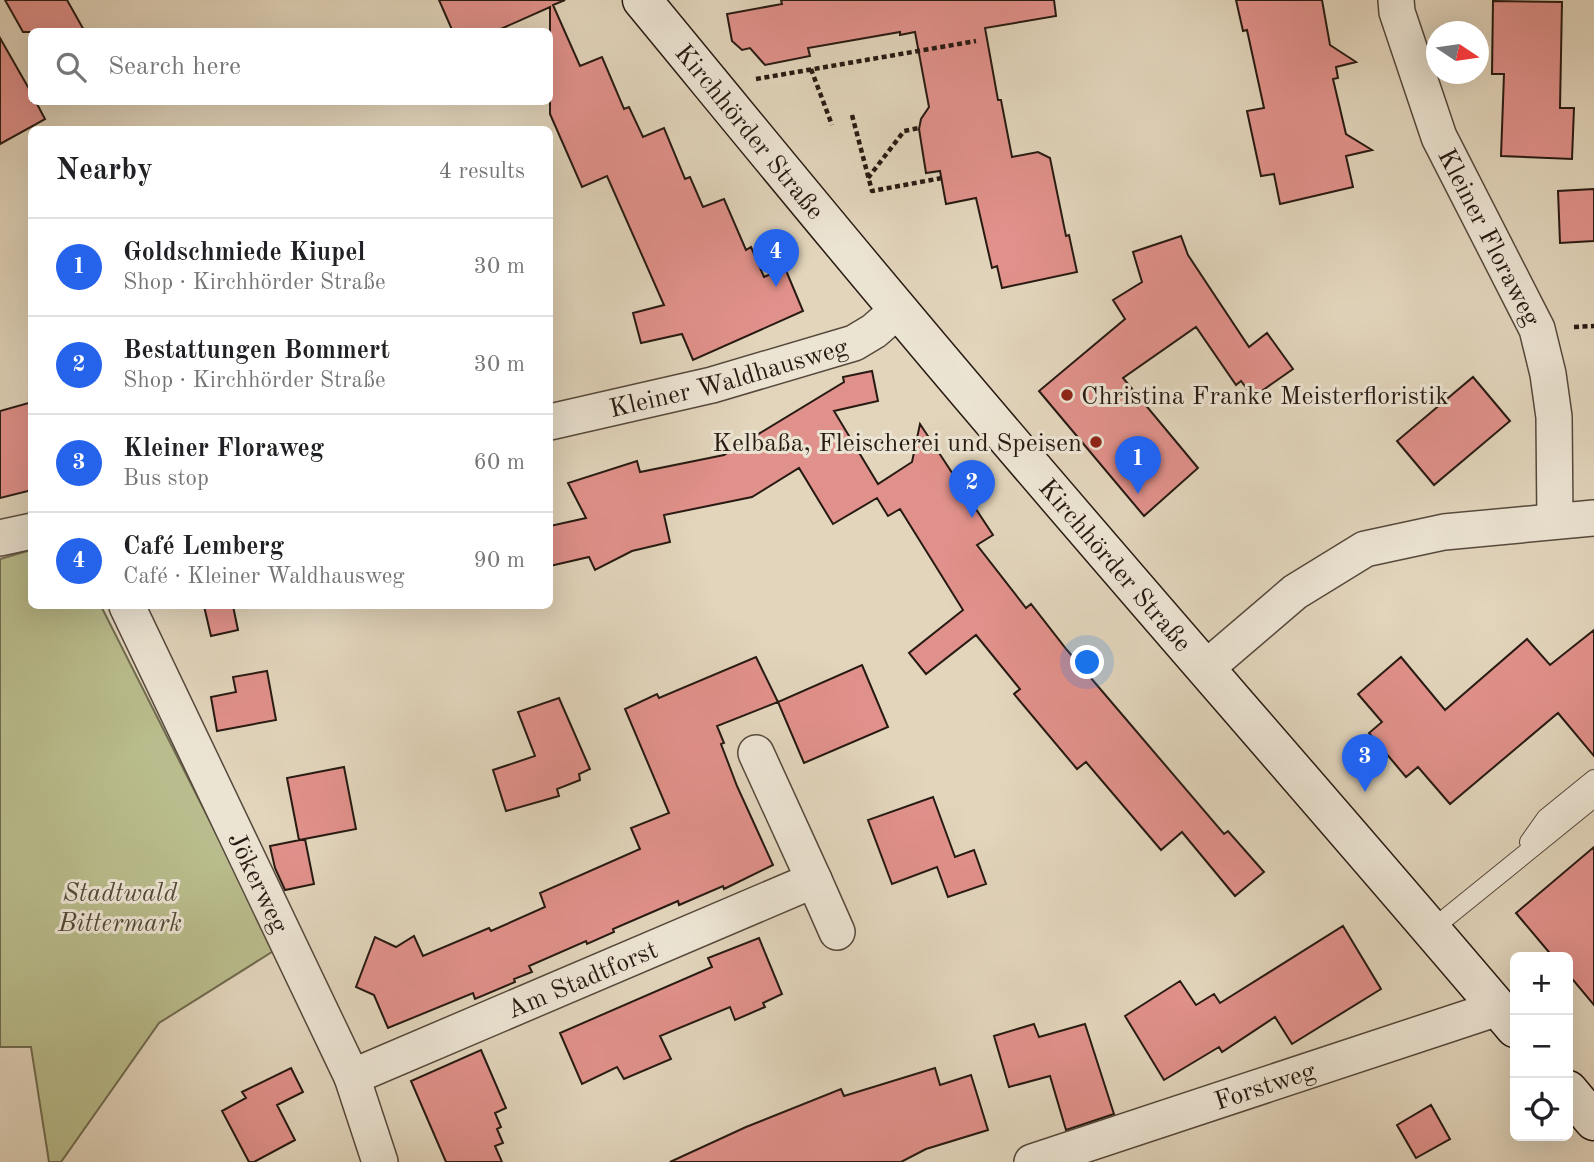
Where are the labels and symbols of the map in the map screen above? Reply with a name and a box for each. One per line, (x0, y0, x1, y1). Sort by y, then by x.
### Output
north arrow (1426, 21, 1489, 84)
street label: Kirchhörder Straße (669, 40, 828, 225)
street label: Kleiner Floraweg (1432, 145, 1544, 331)
pin: 4 (753, 229, 799, 287)
street label: Kleiner Waldhausweg (607, 335, 851, 423)
place label: Christina Franke Meisterfloristik (1081, 384, 1449, 410)
marker: Christina Franke Meisterfloristik (1059, 387, 1075, 403)
place label: Kelbaßa, Fleischerei und Speisen (712, 431, 1082, 457)
marker: Kelbaßa, Fleischerei und Speisen (1088, 434, 1104, 450)
pin: 1 (1115, 436, 1161, 494)
pin: 2 (949, 460, 995, 518)
street label: Kirchhörder Straße (1033, 475, 1195, 657)
your location (1070, 645, 1104, 679)
pin: 3 (1342, 734, 1388, 792)
street label: Jökerweg (222, 829, 292, 937)
park label: Stadtwald Bittermark (57, 881, 182, 937)
street label: Am Stadtforst (504, 937, 662, 1024)
street label: Forstweg (1211, 1058, 1319, 1116)

